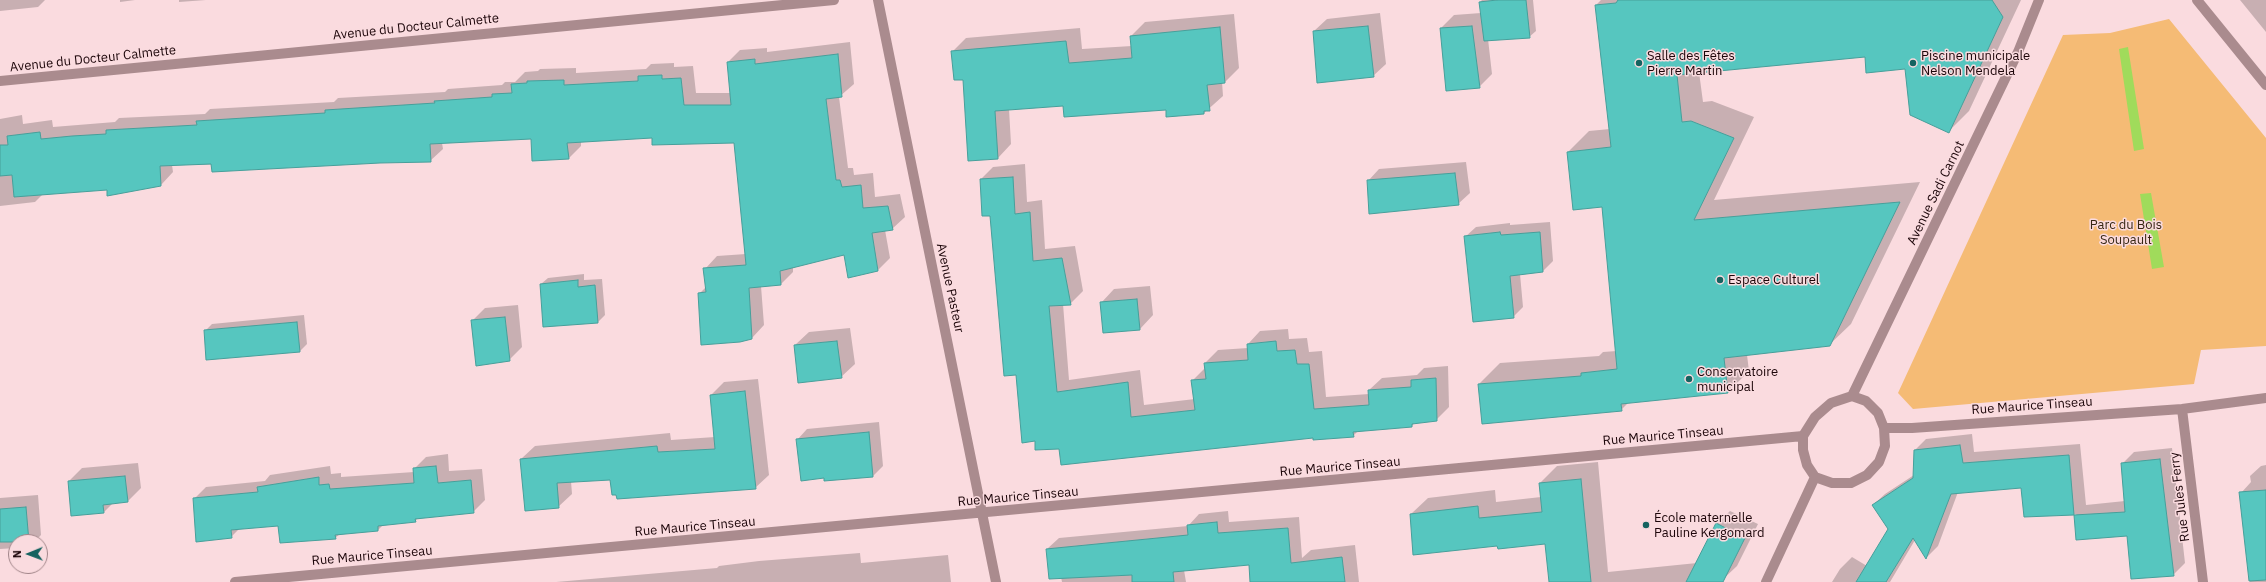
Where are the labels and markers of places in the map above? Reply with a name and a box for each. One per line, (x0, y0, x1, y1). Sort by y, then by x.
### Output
place label: Salle des Fêtes Pierre Martin (1647, 48, 1735, 79)
place label: Piscine municipale Nelson Mendela (1921, 48, 2030, 79)
marker: Salle des Fêtes Pierre Martin (1634, 58, 1644, 68)
marker: Piscine municipale Nelson Mendela (1908, 58, 1918, 68)
place label: Espace Culturel (1728, 272, 1819, 288)
marker: Espace Culturel (1715, 275, 1725, 285)
place label: Conservatoire municipal (1697, 364, 1778, 395)
marker: Conservatoire municipal (1684, 374, 1694, 384)
place label: École maternelle Pauline Kergomard (1654, 510, 1765, 541)
marker: École maternelle Pauline Kergomard (1641, 520, 1651, 530)

